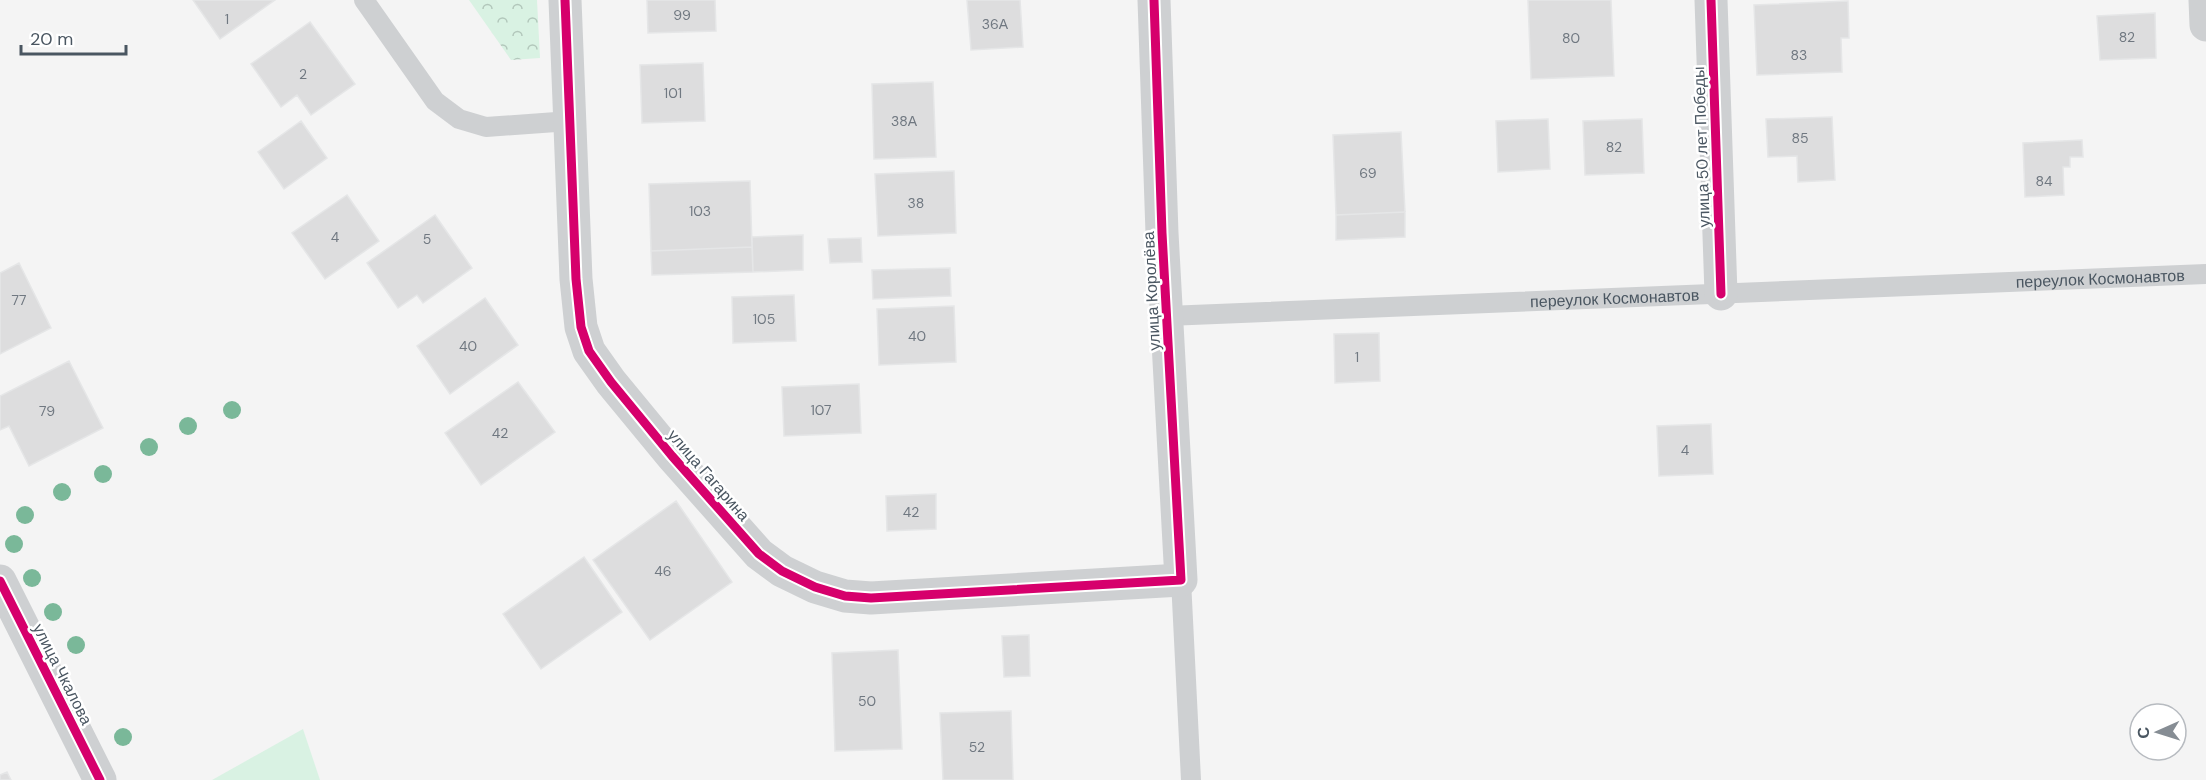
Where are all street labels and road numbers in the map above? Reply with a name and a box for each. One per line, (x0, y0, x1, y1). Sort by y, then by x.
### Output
street label: улица 50 лет Победы (1688, 66, 1715, 228)
street label: улица Королёва (1138, 231, 1165, 351)
street label: переулок Космонавтов (2015, 265, 2185, 293)
street label: переулок Космонавтов (1530, 284, 1700, 312)
street label: улица Гагарина (663, 425, 754, 526)
street label: улица Чкалова (28, 620, 97, 728)

